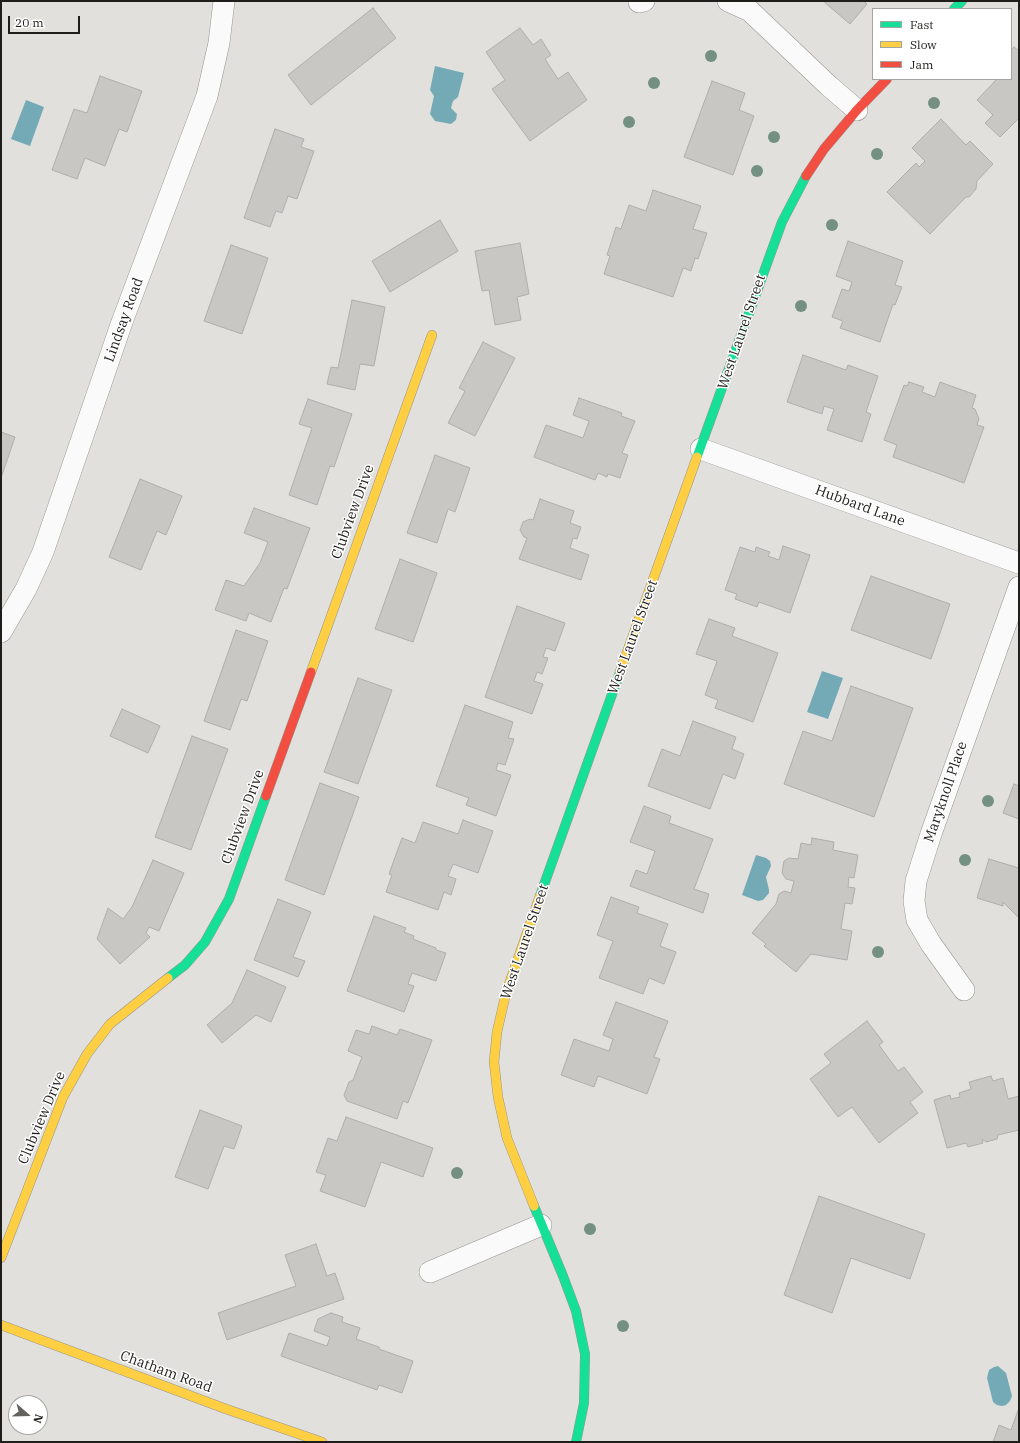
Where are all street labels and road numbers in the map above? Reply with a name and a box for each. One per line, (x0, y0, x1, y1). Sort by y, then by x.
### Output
street label: West Laurel Street (714, 272, 770, 392)
street label: Lindsay Road (101, 275, 147, 365)
street label: Clubview Drive (328, 463, 378, 561)
street label: Hubbard Lane (813, 482, 907, 530)
street label: West Laurel Street (605, 578, 661, 696)
street label: Maryknoll Place (921, 739, 971, 845)
street label: Clubview Drive (218, 768, 268, 866)
street label: West Laurel Street (497, 882, 553, 1002)
street label: Clubview Drive (15, 1069, 69, 1167)
street label: Chatham Road (118, 1348, 214, 1396)

